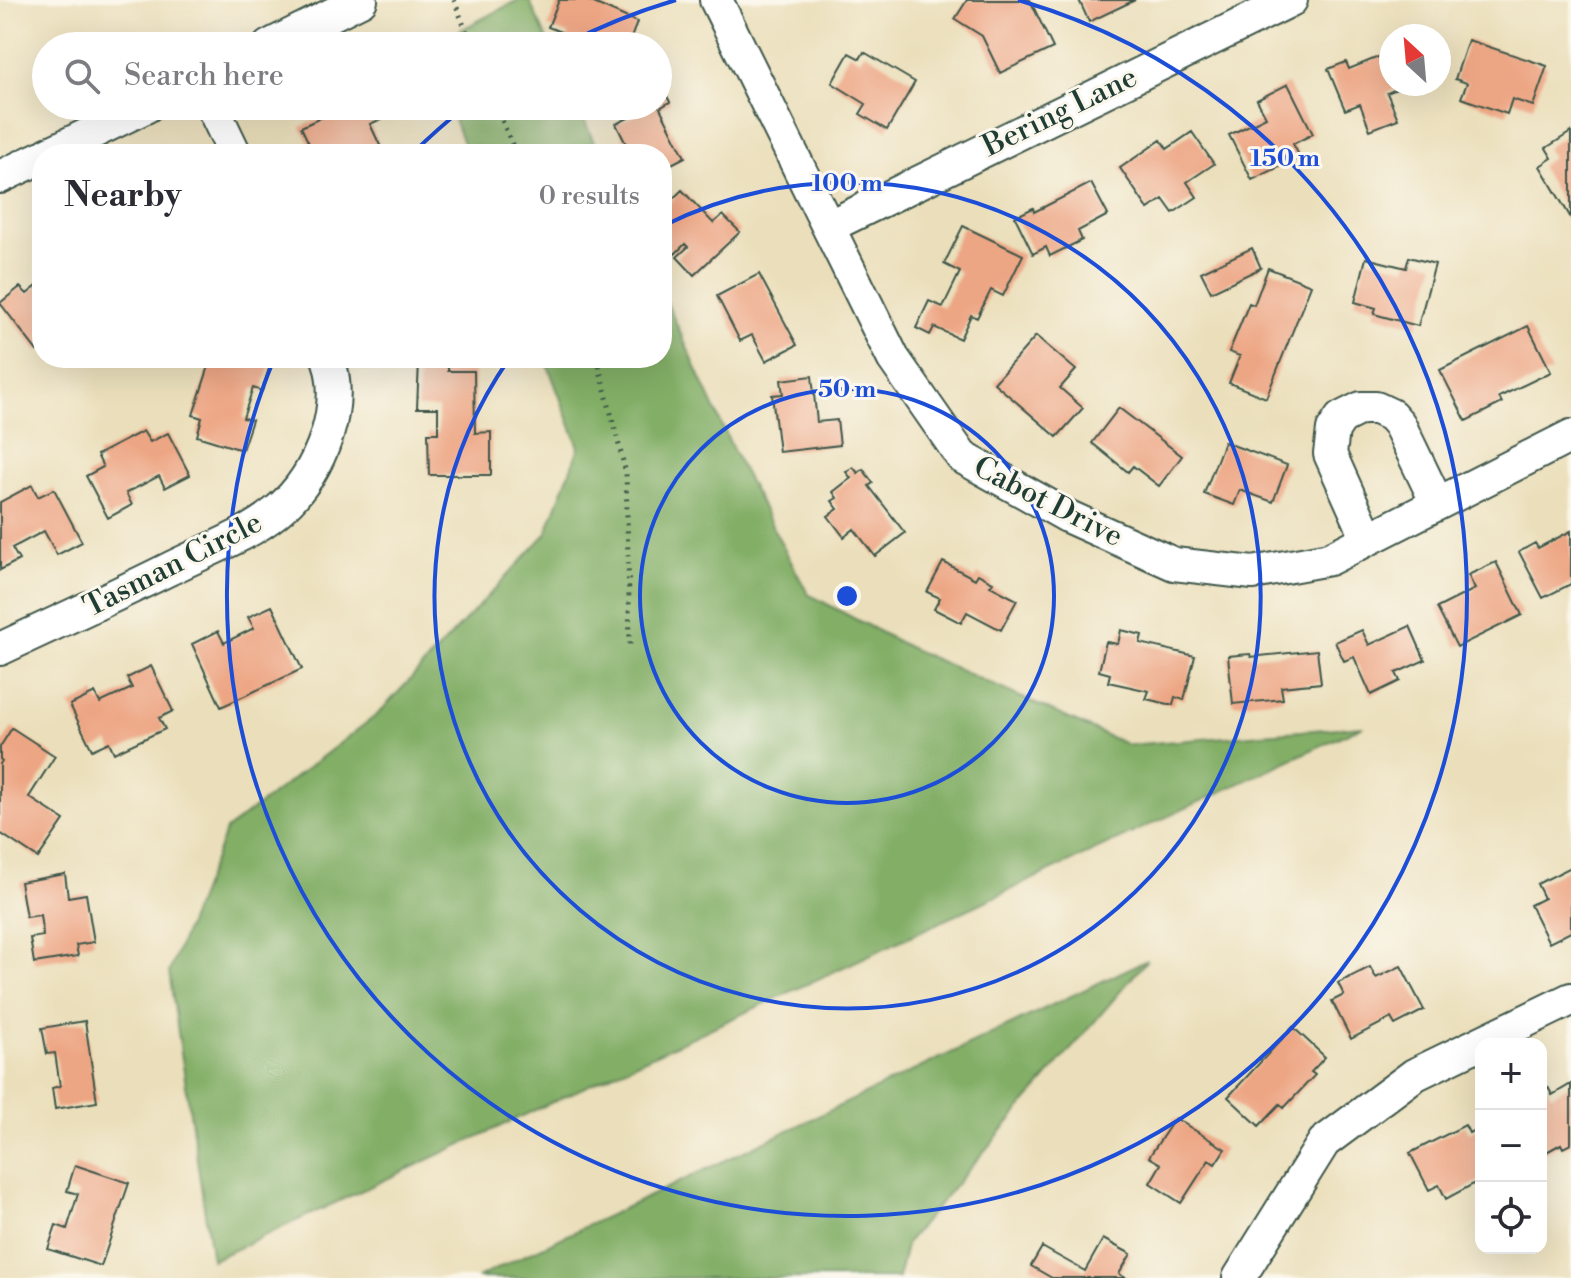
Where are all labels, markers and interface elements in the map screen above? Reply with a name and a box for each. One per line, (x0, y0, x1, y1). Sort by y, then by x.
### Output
north arrow (1379, 24, 1451, 96)
search box (32, 32, 672, 120)
icon: search (60, 54, 104, 98)
text: Search here (124, 57, 284, 95)
street label: Bering Lane (976, 58, 1144, 166)
text: 150 m (1250, 144, 1320, 174)
text: 100 m (811, 169, 883, 199)
text: Nearby (64, 175, 182, 217)
text: 0 results (539, 180, 640, 212)
text: 50 m (818, 375, 876, 405)
street label: Cabot Drive (967, 448, 1129, 556)
street label: Tasman Circle (77, 504, 269, 626)
centre of rings (833, 582, 861, 610)
map controls (1475, 1038, 1547, 1254)
button: + (1475, 1038, 1547, 1110)
button: − (1475, 1110, 1547, 1182)
button: locate (1475, 1182, 1547, 1254)

